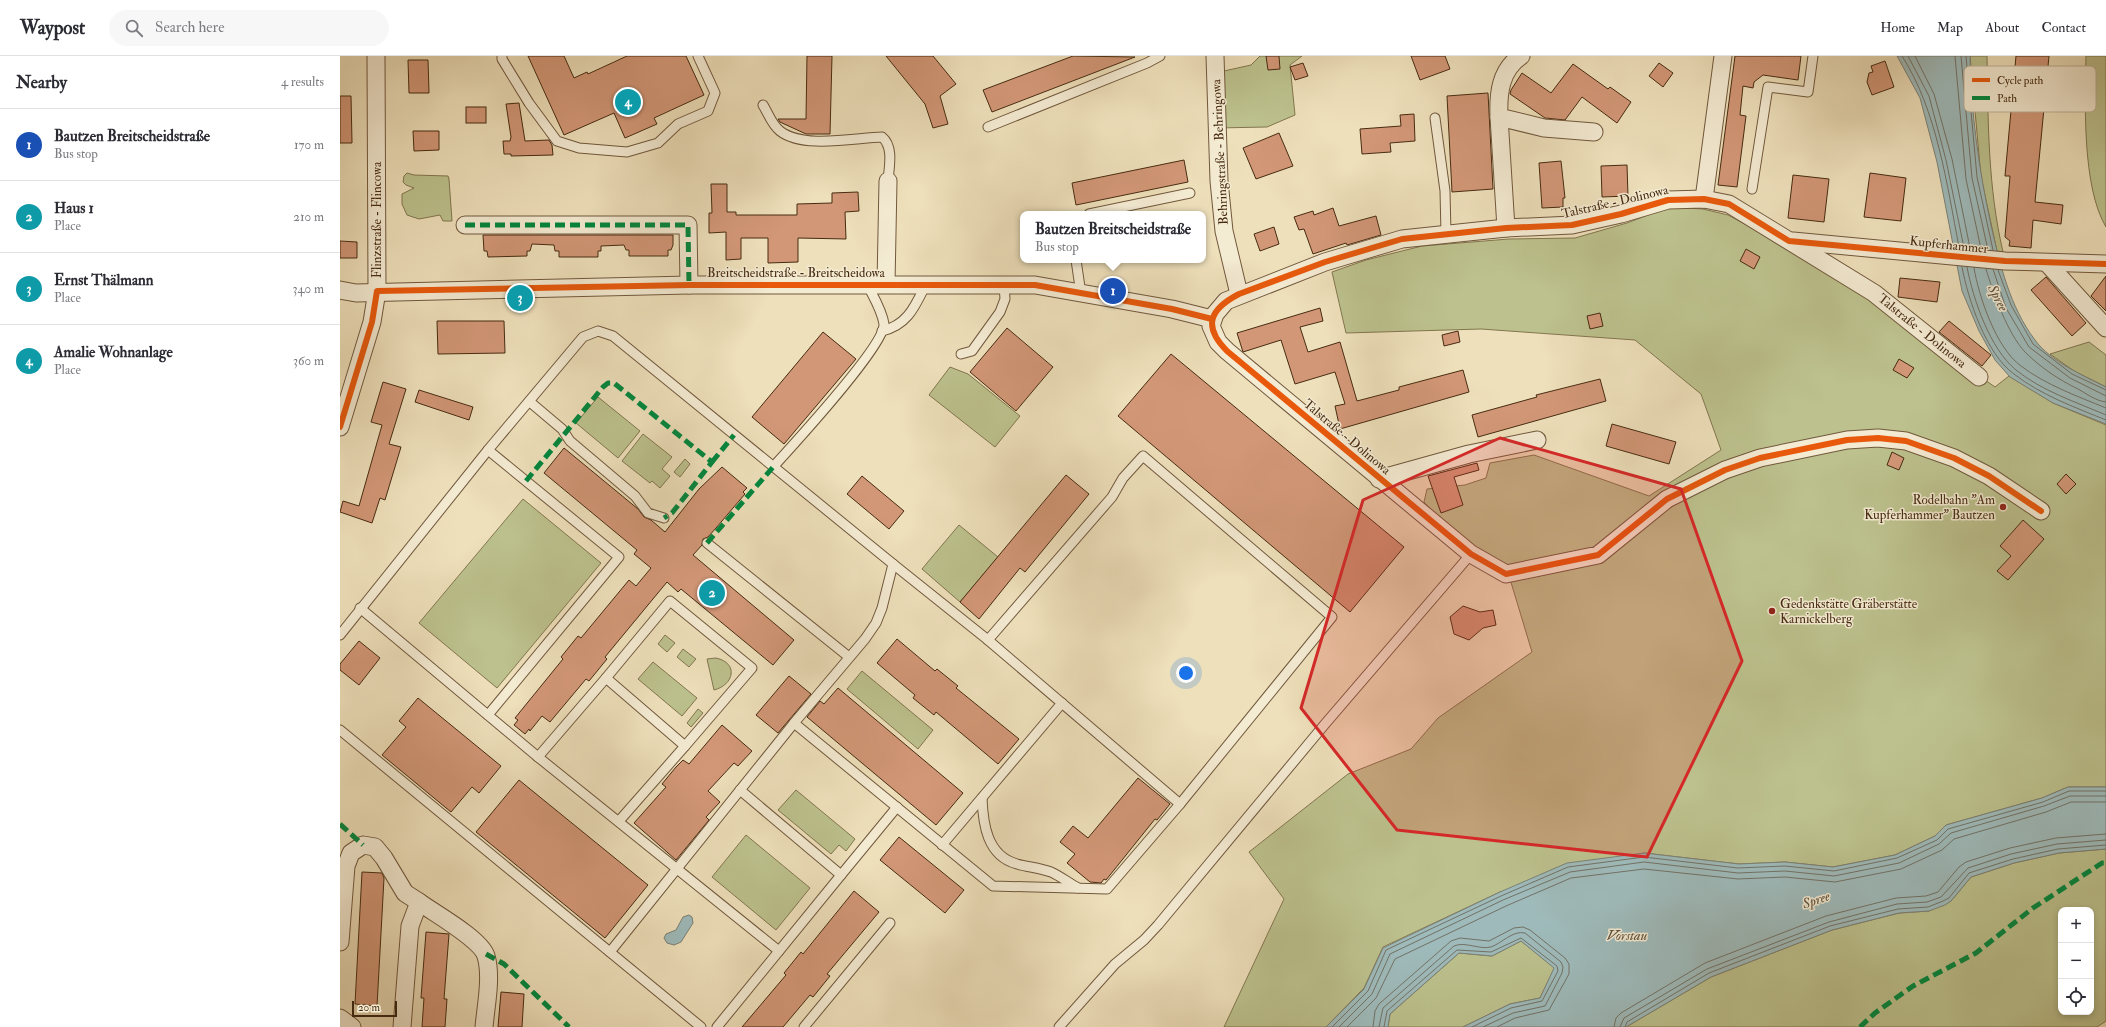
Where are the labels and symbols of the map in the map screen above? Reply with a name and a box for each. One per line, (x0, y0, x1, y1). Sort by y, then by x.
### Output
legend (1964, 66, 2096, 112)
text: Cycle path (1997, 74, 2043, 88)
street label: Behringstraße - Behringowa (1208, 78, 1232, 225)
pin: 4 (615, 87, 641, 117)
text: Path (1997, 92, 2017, 105)
street label: Flinzstraße - Flincowa (369, 161, 385, 278)
street label: Talstraße - Dolinowa (1560, 182, 1670, 222)
street label: Kupferhammer (1909, 233, 1989, 258)
street label: Breitscheidstraße - Breitscheidowa (707, 265, 886, 281)
pin: 1 (1100, 276, 1126, 306)
water label: Spree (1983, 281, 2012, 315)
pin: 3 (507, 283, 533, 313)
street label: Talstraße - Dolinowa (1875, 291, 1970, 372)
street label: Talstraße - Dolinowa (1300, 396, 1394, 479)
place label: Rodelbahn "Am Kupferhammer" Bautzen (1864, 492, 1995, 524)
marker: Rodelbahn "Am Kupferhammer" Bautzen (1998, 502, 2008, 512)
pin: 2 (699, 578, 725, 608)
place label: Gedenkstätte Gräberstätte Karnickelberg (1780, 596, 1918, 627)
marker: Gedenkstätte Gräberstätte Karnickelberg (1767, 606, 1777, 616)
your location (1176, 663, 1196, 683)
water label: Spree (1799, 887, 1832, 913)
water label: Vorstau (1607, 927, 1648, 944)
scale bar (352, 999, 397, 1018)

